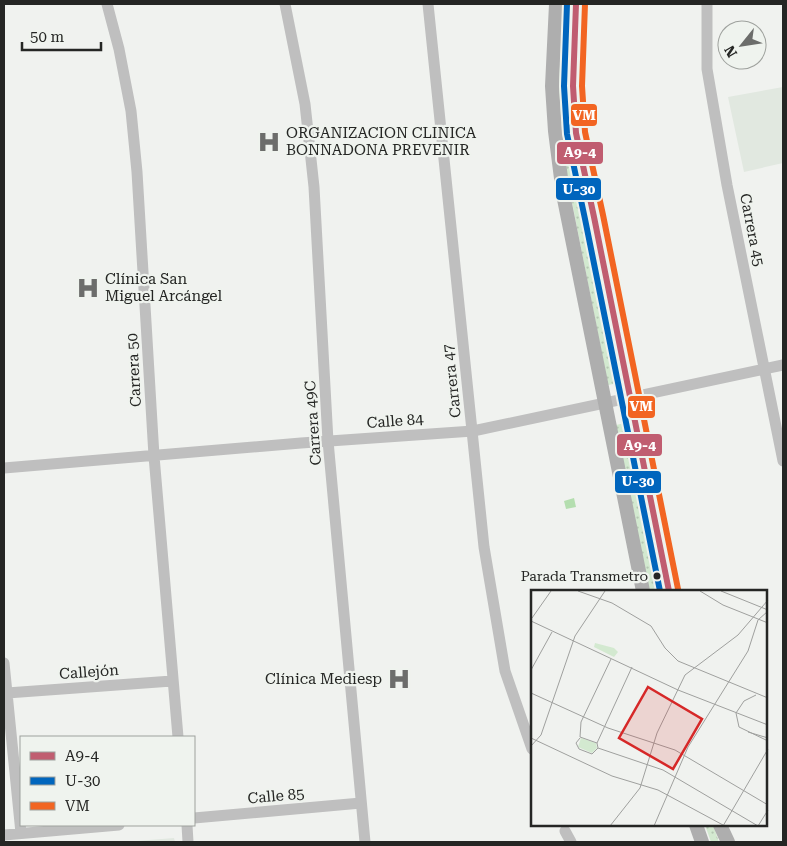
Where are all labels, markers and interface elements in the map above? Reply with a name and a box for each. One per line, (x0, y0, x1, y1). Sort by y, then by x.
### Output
scale bar (22, 20, 101, 52)
north arrow (717, 20, 767, 70)
text: 50 m (30, 28, 65, 46)
text: N (721, 43, 740, 60)
line badge: VM (570, 103, 598, 127)
text: VM (572, 107, 596, 123)
place label: ORGANIZACION CLINICA BONNADONA PREVENIR (286, 124, 477, 159)
hospital icon: ORGANIZACION CLINICA BONNADONA PREVENIR (256, 129, 282, 155)
line badge: A9-4 (556, 141, 604, 165)
text: A9-4 (564, 144, 596, 160)
line badge: U-30 (555, 177, 602, 201)
text: U-30 (563, 181, 596, 197)
street label: Carrera 45 (736, 192, 768, 268)
place label: Clínica San Miguel Arcángel (105, 270, 222, 305)
hospital icon: Clínica San Miguel Arcángel (75, 275, 101, 301)
street label: Carrera 50 (123, 333, 145, 407)
street label: Carrera 47 (439, 343, 465, 419)
street label: Carrera 49C (301, 380, 325, 466)
line badge: VM (627, 395, 656, 419)
text: VM (629, 398, 653, 414)
street label: Calle 84 (366, 410, 425, 432)
line badge: A9-4 (616, 433, 663, 457)
text: A9-4 (624, 437, 656, 453)
line badge: U-30 (614, 470, 662, 494)
text: U-30 (622, 473, 655, 489)
place label: Parada Transmetro (521, 568, 648, 584)
marker: Parada Transmetro (652, 571, 662, 581)
inset map (531, 590, 767, 826)
street label: Callejón (59, 661, 120, 683)
hospital icon: Clínica Mediesp (386, 666, 412, 692)
place label: Clínica Mediesp (265, 670, 382, 688)
legend (20, 736, 195, 826)
text: A9-4 (65, 747, 100, 765)
text: U-30 (65, 772, 101, 790)
street label: Calle 85 (247, 785, 305, 807)
text: VM (65, 797, 90, 815)

